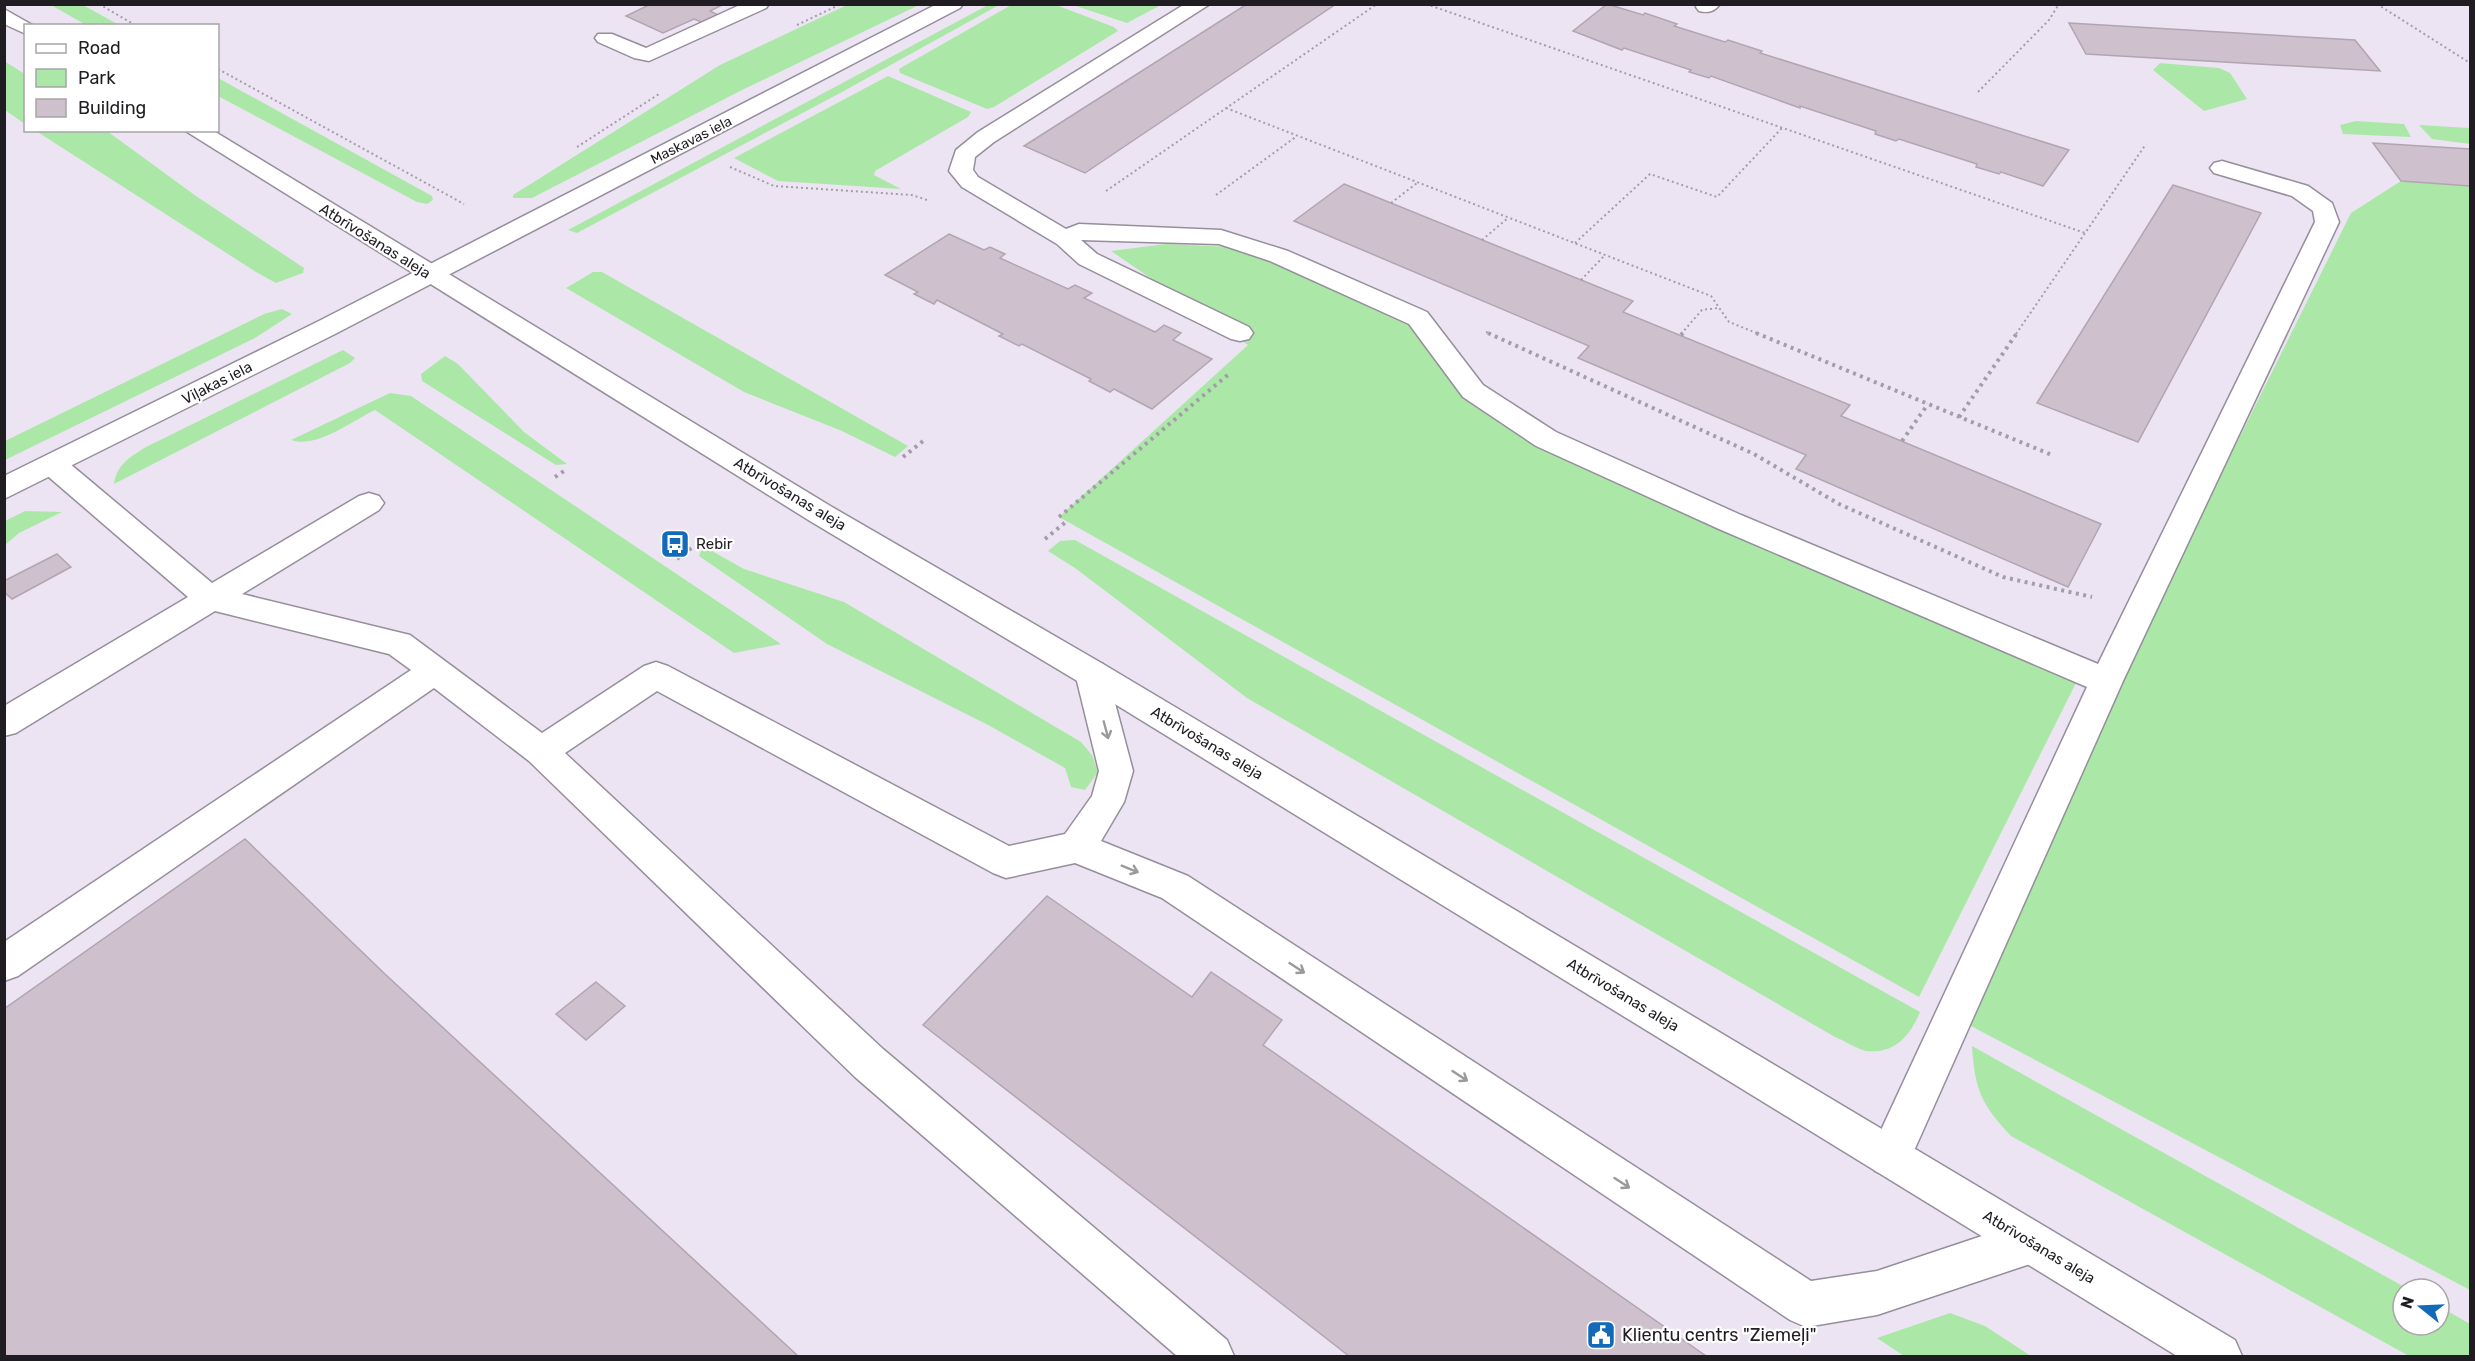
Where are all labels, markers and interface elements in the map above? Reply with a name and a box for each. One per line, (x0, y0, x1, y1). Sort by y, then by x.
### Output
legend (24, 24, 219, 132)
text: Road (78, 37, 121, 59)
text: Park (78, 67, 116, 89)
text: Building (78, 97, 146, 119)
street label: Maskavas iela (648, 113, 735, 168)
street label: Atbrīvošanas aleja (316, 200, 434, 282)
street label: Viļakas iela (179, 358, 255, 408)
street label: Atbrīvošanas aleja (731, 453, 849, 535)
bus stop icon: Rebir (659, 528, 691, 560)
place label: Rebir (696, 535, 733, 553)
street label: Atbrīvošanas aleja (1148, 702, 1266, 784)
one-way arrow (1101, 720, 1112, 739)
one-way arrow (1120, 864, 1139, 875)
street label: Atbrīvošanas aleja (1564, 954, 1682, 1036)
one-way arrow (1288, 963, 1305, 975)
one-way arrow (1451, 1070, 1467, 1082)
one-way arrow (1614, 1177, 1630, 1189)
street label: Atbrīvošanas aleja (1980, 1206, 2098, 1288)
north arrow (2391, 1277, 2451, 1337)
text: N (2396, 1294, 2418, 1311)
public building icon: Klientu centrs "Ziemeļi" (1585, 1319, 1617, 1351)
place label: Klientu centrs "Ziemeļi" (1622, 1324, 1816, 1346)

